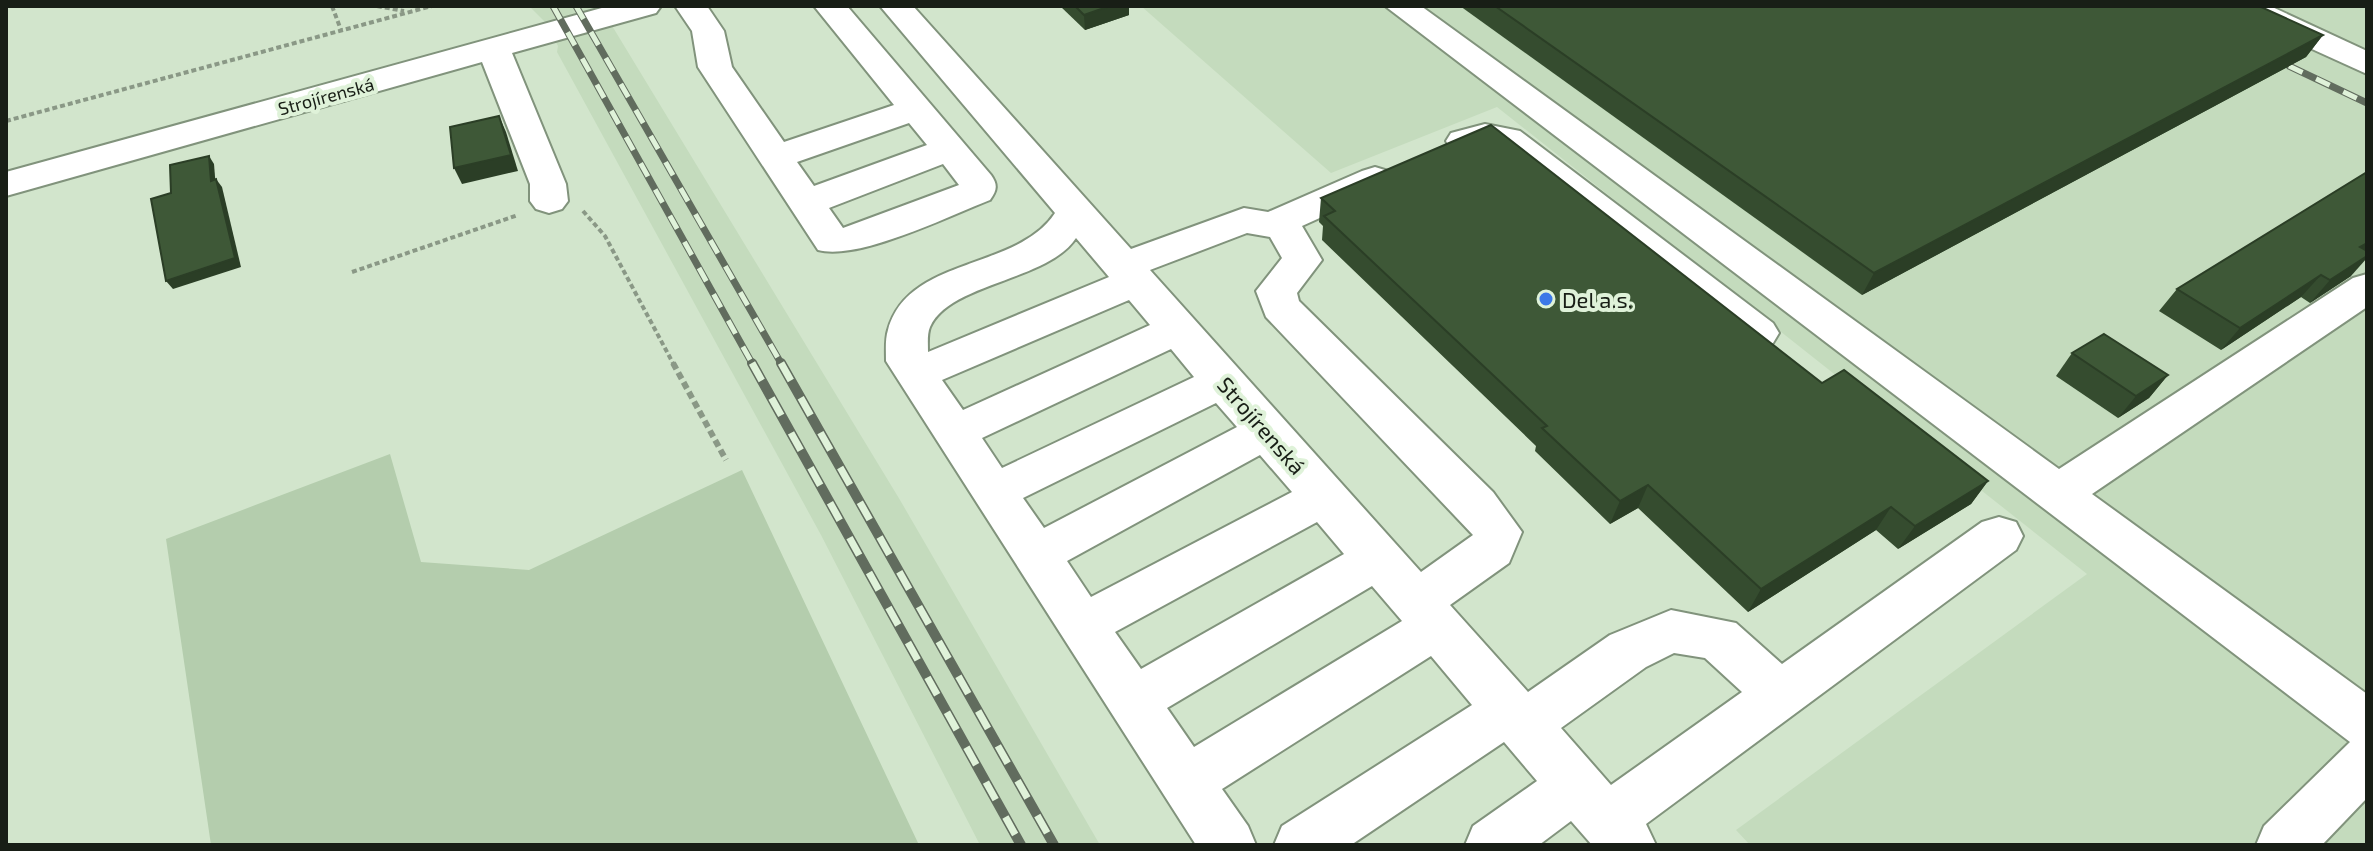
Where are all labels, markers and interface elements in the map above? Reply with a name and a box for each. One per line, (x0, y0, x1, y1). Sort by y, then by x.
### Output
street label: Strojírenská (276, 73, 376, 119)
place label: Del a.s. (1562, 286, 1633, 312)
marker: Del a.s. (1537, 290, 1555, 308)
street label: Strojírenská (1212, 371, 1311, 480)

